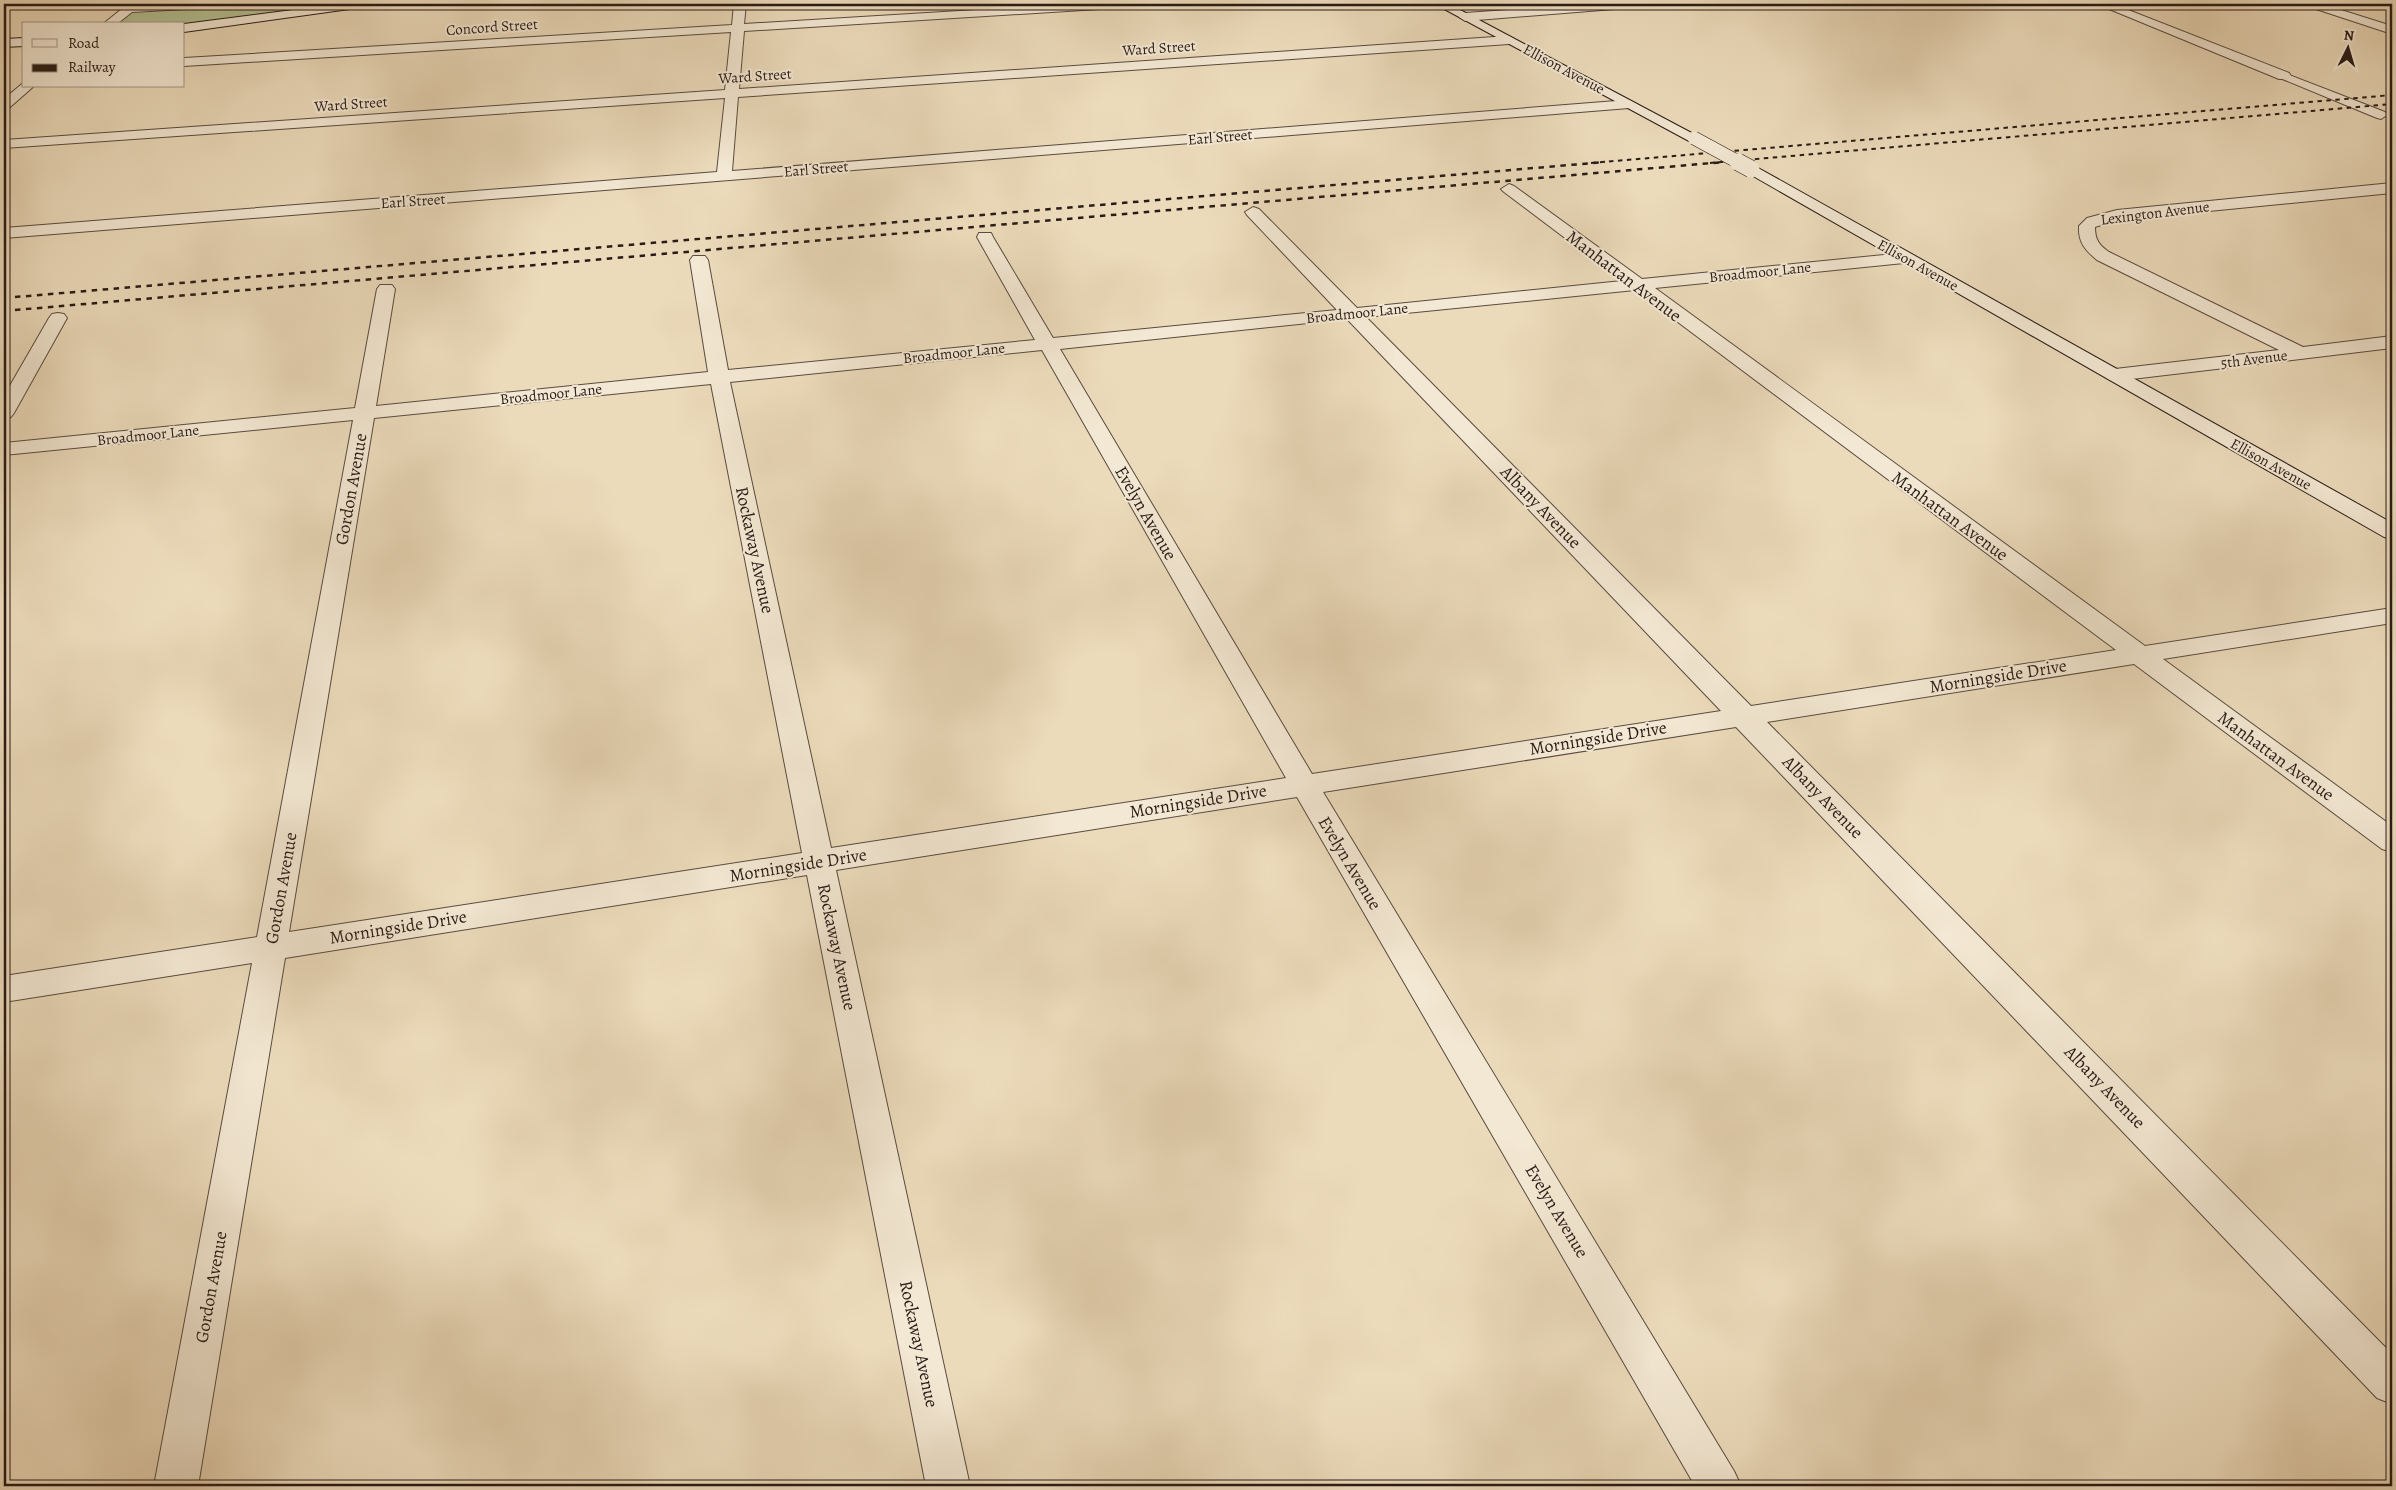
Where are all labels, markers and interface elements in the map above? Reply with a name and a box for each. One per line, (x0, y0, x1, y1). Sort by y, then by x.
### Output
street label: Concord Street (445, 14, 539, 40)
legend (22, 22, 185, 88)
north arrow (2324, 22, 2374, 72)
text: N (2343, 26, 2355, 45)
text: Road (68, 33, 100, 53)
street label: Ward Street (1121, 35, 1196, 61)
street label: Ellison Avenue (1520, 39, 1609, 99)
text: Railway (68, 57, 116, 77)
street label: Ward Street (717, 63, 792, 89)
street label: Ward Street (313, 91, 388, 117)
street label: Earl Street (1187, 124, 1253, 150)
street label: Earl Street (783, 156, 849, 182)
street label: Earl Street (380, 189, 446, 213)
street label: Lexington Avenue (2099, 196, 2211, 230)
street label: Manhattan Avenue (1561, 225, 1687, 327)
street label: Ellison Avenue (1874, 234, 1962, 296)
street label: Broadmoor Lane (1708, 257, 1812, 287)
street label: Broadmoor Lane (1305, 298, 1409, 328)
street label: Broadmoor Lane (902, 338, 1006, 368)
street label: 5th Avenue (2219, 345, 2289, 373)
street label: Broadmoor Lane (499, 379, 603, 409)
street label: Broadmoor Lane (96, 420, 200, 450)
street label: Gordon Avenue (329, 431, 373, 547)
street label: Ellison Avenue (2227, 433, 2315, 495)
street label: Albany Avenue (1495, 460, 1587, 554)
street label: Evelyn Avenue (1109, 461, 1183, 565)
street label: Manhattan Avenue (1887, 466, 2013, 566)
street label: Rockaway Avenue (730, 484, 780, 616)
street label: Morningside Drive (1928, 653, 2068, 699)
street label: Manhattan Avenue (2213, 706, 2339, 806)
street label: Morningside Drive (1528, 715, 1668, 761)
street label: Albany Avenue (1777, 750, 1869, 844)
street label: Morningside Drive (1128, 778, 1268, 824)
street label: Evelyn Avenue (1313, 812, 1387, 914)
street label: Gordon Avenue (259, 830, 303, 946)
street label: Morningside Drive (728, 842, 868, 888)
street label: Rockaway Avenue (812, 881, 862, 1013)
street label: Morningside Drive (328, 904, 468, 950)
street label: Albany Avenue (2059, 1040, 2151, 1134)
street label: Evelyn Avenue (1520, 1160, 1594, 1262)
street label: Gordon Avenue (189, 1229, 233, 1345)
street label: Rockaway Avenue (894, 1278, 944, 1410)

